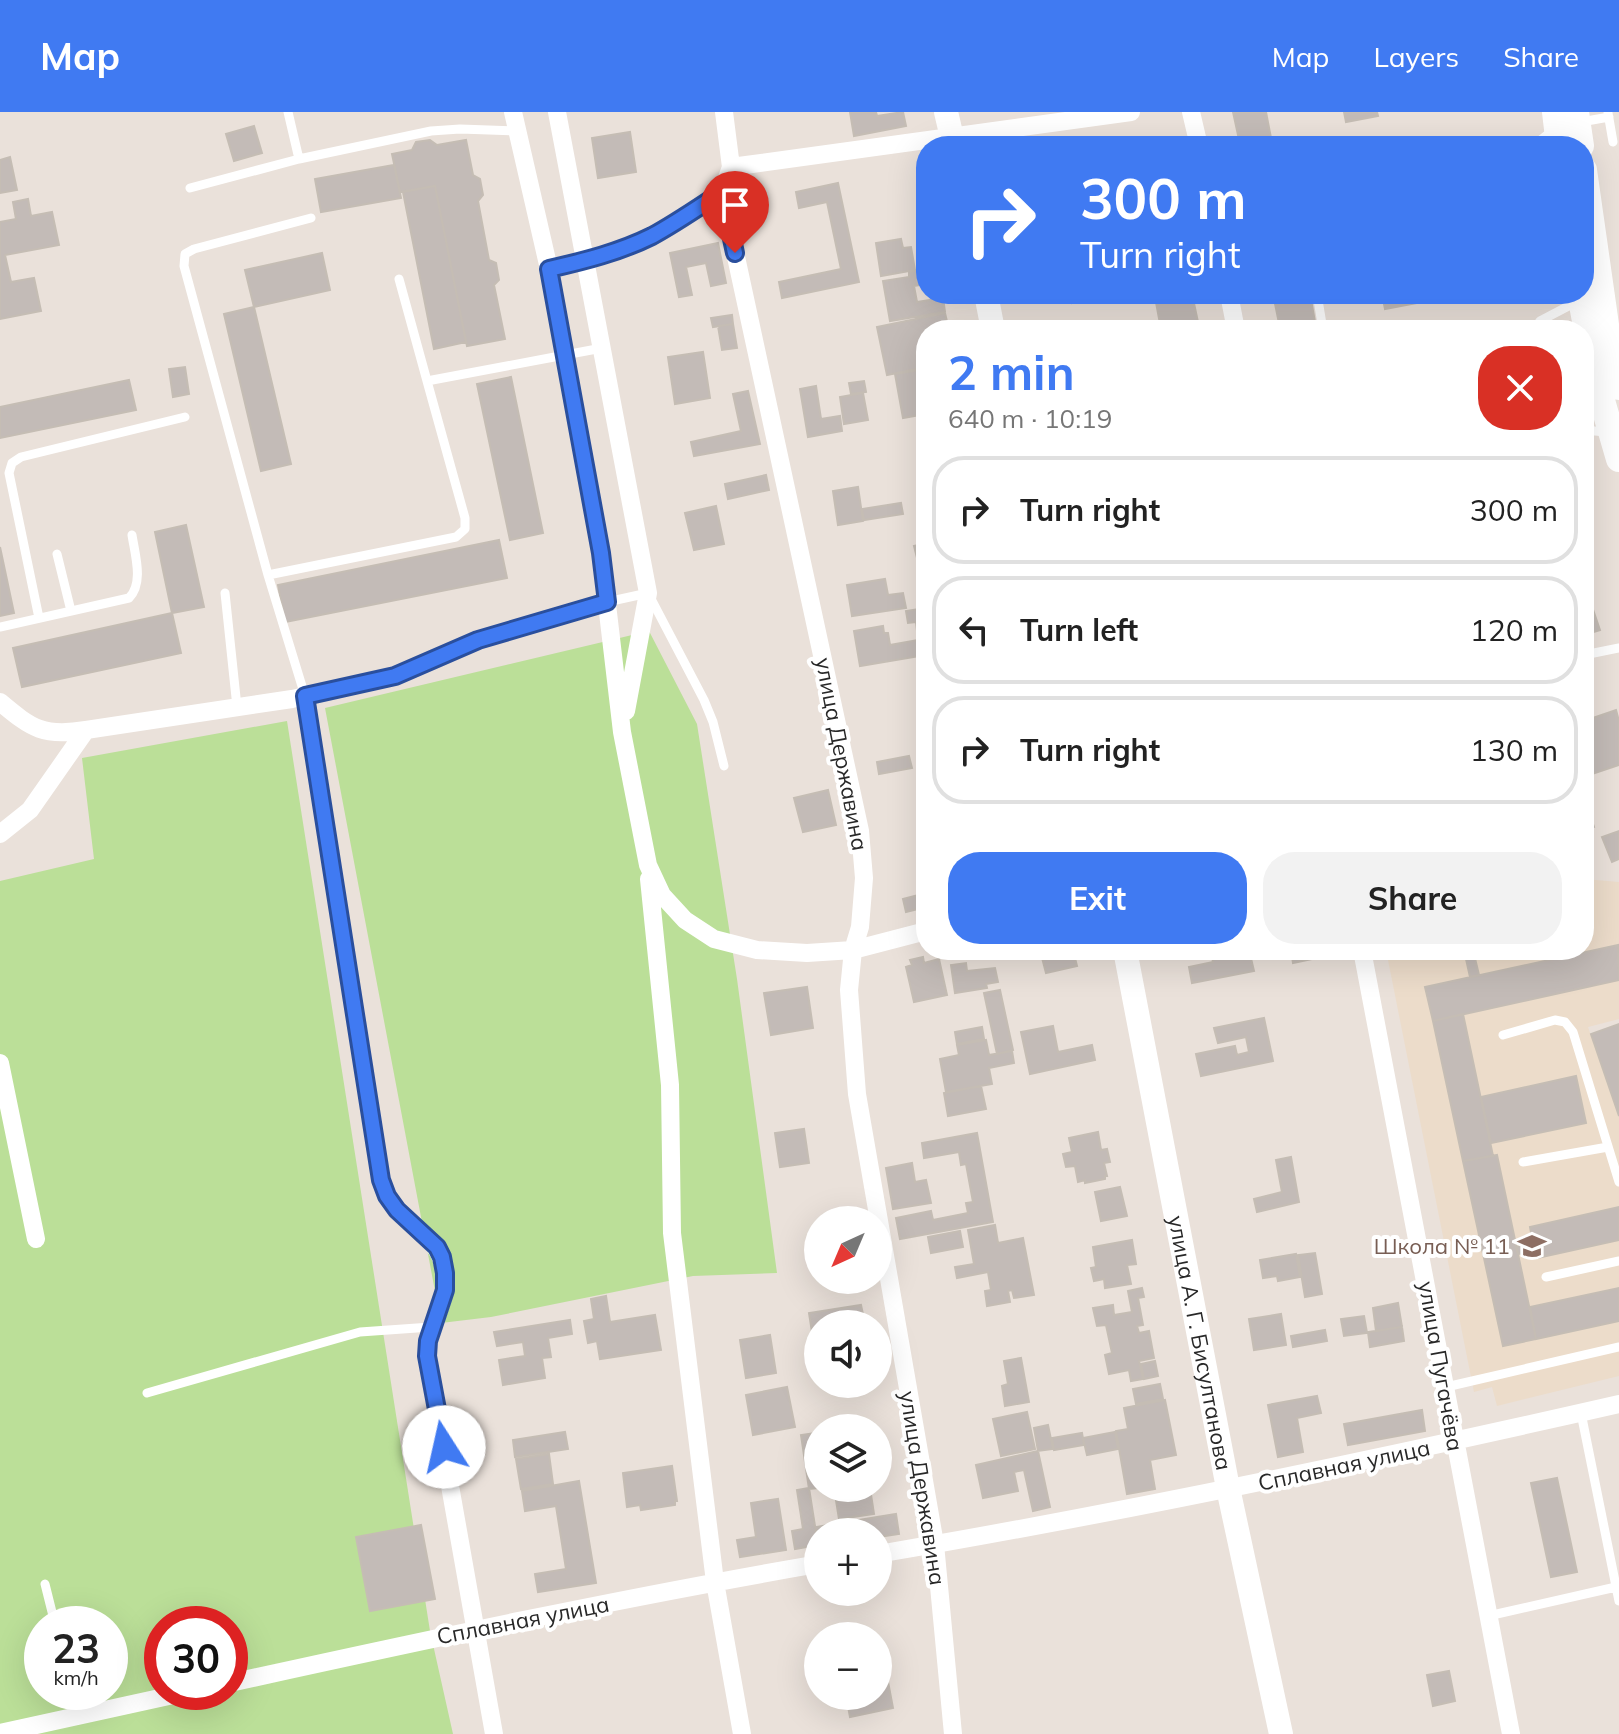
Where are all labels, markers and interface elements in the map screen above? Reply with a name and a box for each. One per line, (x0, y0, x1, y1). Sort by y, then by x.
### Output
text: Map (40, 32, 120, 80)
text: Map (1272, 39, 1329, 74)
text: Layers (1373, 39, 1459, 74)
text: Share (1503, 39, 1579, 74)
text: 300 m (1080, 163, 1247, 233)
icon: right (948, 168, 1052, 272)
pin (701, 171, 769, 253)
icon: arrive (713, 183, 757, 227)
text: Turn right (1080, 232, 1241, 277)
text: 2 min (948, 342, 1075, 402)
button: close (1478, 346, 1562, 430)
text: 640 m · 10:19 (948, 402, 1112, 435)
icon: right (952, 488, 996, 532)
text: Turn right (1020, 491, 1160, 529)
text: 300 m (1470, 491, 1558, 529)
icon: left (952, 608, 996, 652)
text: Turn left (1020, 611, 1138, 649)
text: 120 m (1470, 611, 1558, 649)
street label: улица Державина (810, 655, 874, 853)
icon: right (952, 728, 996, 772)
text: Turn right (1020, 731, 1160, 769)
text: 130 m (1470, 731, 1558, 769)
button: Exit (948, 852, 1247, 944)
button: Share (1263, 852, 1562, 944)
north arrow (804, 1206, 892, 1294)
map controls (804, 1206, 892, 1710)
street label: улица А. Г. Бисултанова (1162, 1213, 1238, 1473)
school or university icon: Школа № 11 (1517, 1231, 1547, 1261)
place label: Школа № 11 (1374, 1232, 1510, 1260)
street label: улица Пугачёва (1412, 1279, 1470, 1453)
button: sound (804, 1310, 892, 1398)
street label: улица Державина (894, 1389, 952, 1587)
position arrow (402, 1405, 486, 1489)
button: layers (804, 1414, 892, 1502)
street label: Сплавная улица (1255, 1433, 1433, 1497)
button: + (804, 1518, 892, 1606)
street label: Сплавная улица (434, 1590, 612, 1650)
speed limit sign: 30 (144, 1606, 248, 1710)
button: − (804, 1622, 892, 1710)
text: 23 (52, 1623, 100, 1673)
text: km/h (53, 1665, 99, 1690)

